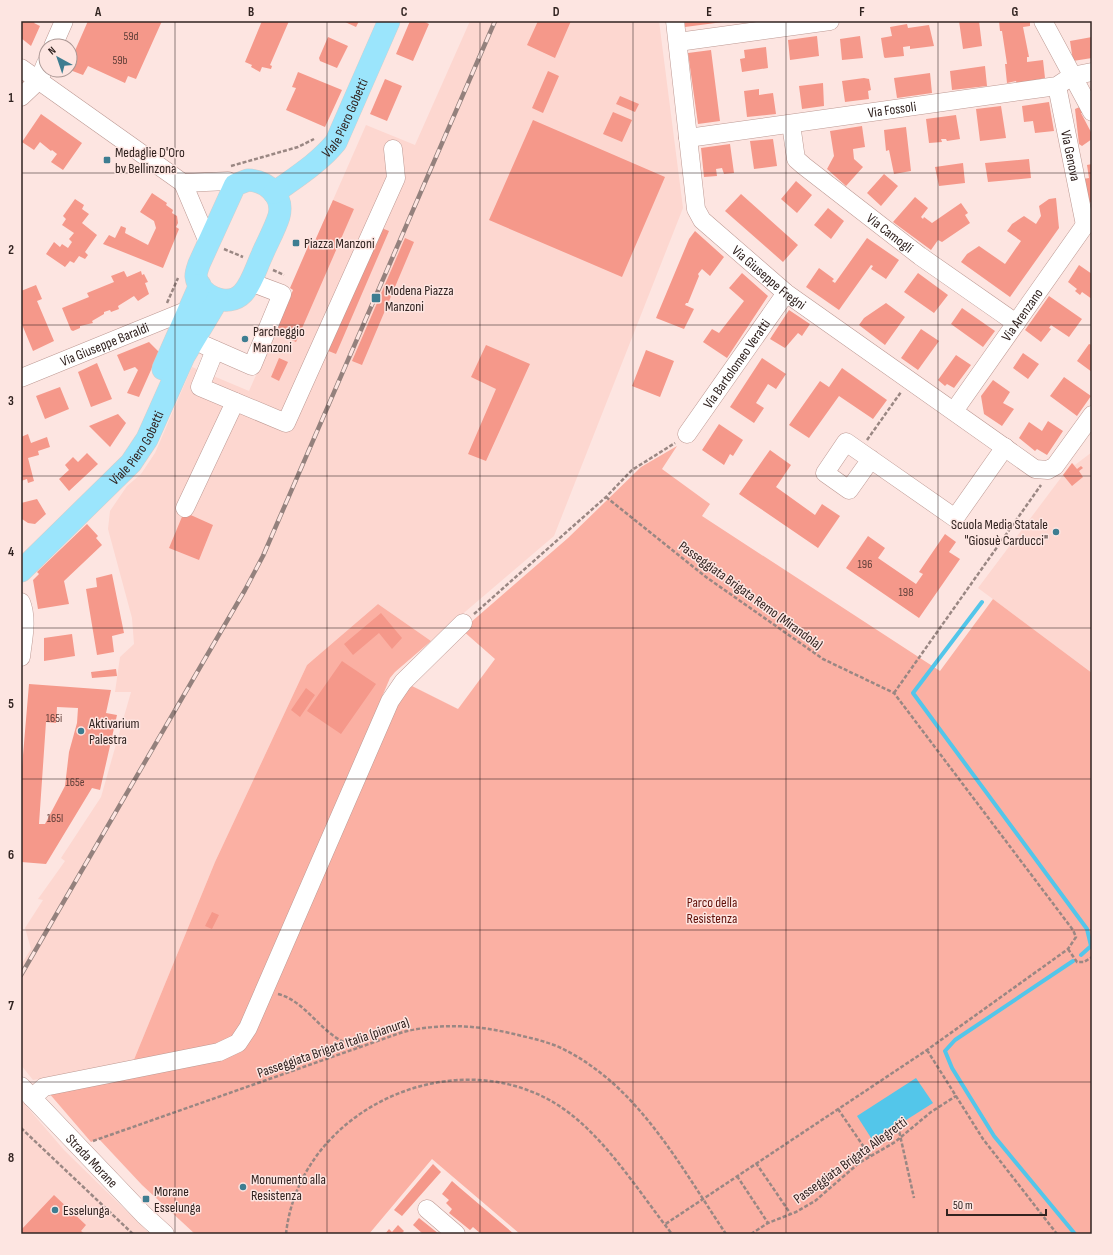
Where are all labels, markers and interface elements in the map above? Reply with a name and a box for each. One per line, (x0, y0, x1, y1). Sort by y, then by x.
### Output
text: A (94, 4, 102, 20)
text: B (248, 4, 254, 20)
text: C (401, 4, 408, 20)
text: D (553, 4, 560, 20)
text: E (706, 4, 712, 20)
text: F (859, 4, 865, 20)
text: G (1012, 4, 1019, 20)
house number: 59d (123, 29, 139, 44)
north arrow (38, 38, 78, 78)
text: N (45, 44, 58, 58)
house number: 59b (112, 53, 128, 68)
street label: Viale Piero Gobetti (318, 76, 372, 161)
text: 1 (8, 90, 14, 106)
street label: Via Fossoli (867, 98, 917, 122)
street label: Via Genova (1057, 129, 1084, 183)
place label: Medaglie D'Oro bv Bellinzona (115, 144, 185, 177)
marker: Medaglie D'Oro bv Bellinzona (102, 155, 112, 165)
street label: Via Camogli (863, 210, 917, 257)
place label: Piazza Manzoni (304, 235, 375, 252)
marker: Piazza Manzoni (291, 238, 301, 248)
text: 2 (8, 242, 14, 258)
street label: Via Giuseppe Fregni (728, 242, 809, 313)
place label: Modena Piazza Manzoni (385, 282, 454, 315)
street label: Via Arenzano (998, 285, 1047, 344)
marker: Modena Piazza Manzoni (370, 292, 382, 304)
street label: Via Bartolomeo Veratti (700, 316, 774, 412)
street label: Via Giuseppe Baraldi (58, 319, 151, 370)
place label: Parcheggio Manzoni (253, 323, 305, 356)
marker: Parcheggio Manzoni (240, 334, 250, 344)
text: 3 (8, 393, 14, 409)
street label: Viale Piero Gobetti (106, 408, 167, 489)
place label: Scuola Media Statale "Giosuè Carducci" (951, 516, 1048, 549)
marker: Scuola Media Statale "Giosuè Carducci" (1051, 527, 1061, 537)
street label: Passeggiata Brigata Remo (Mirandola) (675, 537, 826, 653)
text: 4 (8, 544, 14, 560)
house number: 196 (858, 557, 872, 572)
house number: 198 (899, 585, 913, 600)
text: 5 (8, 696, 14, 712)
house number: 165i (46, 711, 62, 726)
place label: Aktivarium Palestra (88, 715, 139, 748)
marker: Aktivarium Palestra (76, 726, 86, 736)
house number: 165e (65, 775, 85, 790)
house number: 165l (47, 811, 63, 826)
text: 6 (8, 847, 14, 863)
park label: Parco della Resistenza (687, 894, 737, 927)
text: 7 (8, 998, 14, 1014)
street label: Passeggiata Brigata Italia (pianura) (255, 1013, 411, 1081)
street label: Passeggiata Brigata Allegretti (790, 1113, 910, 1207)
street label: Strada Morane (62, 1130, 121, 1191)
text: 8 (8, 1150, 14, 1166)
place label: Monumento alla Resistenza (251, 1171, 326, 1204)
marker: Monumento alla Resistenza (238, 1182, 248, 1192)
place label: Morane Esselunga (154, 1183, 201, 1216)
scale bar (947, 1191, 1046, 1217)
marker: Morane Esselunga (141, 1194, 151, 1204)
text: 50 m (953, 1198, 973, 1213)
place label: Esselunga (63, 1202, 110, 1219)
marker: Esselunga (50, 1205, 60, 1215)

